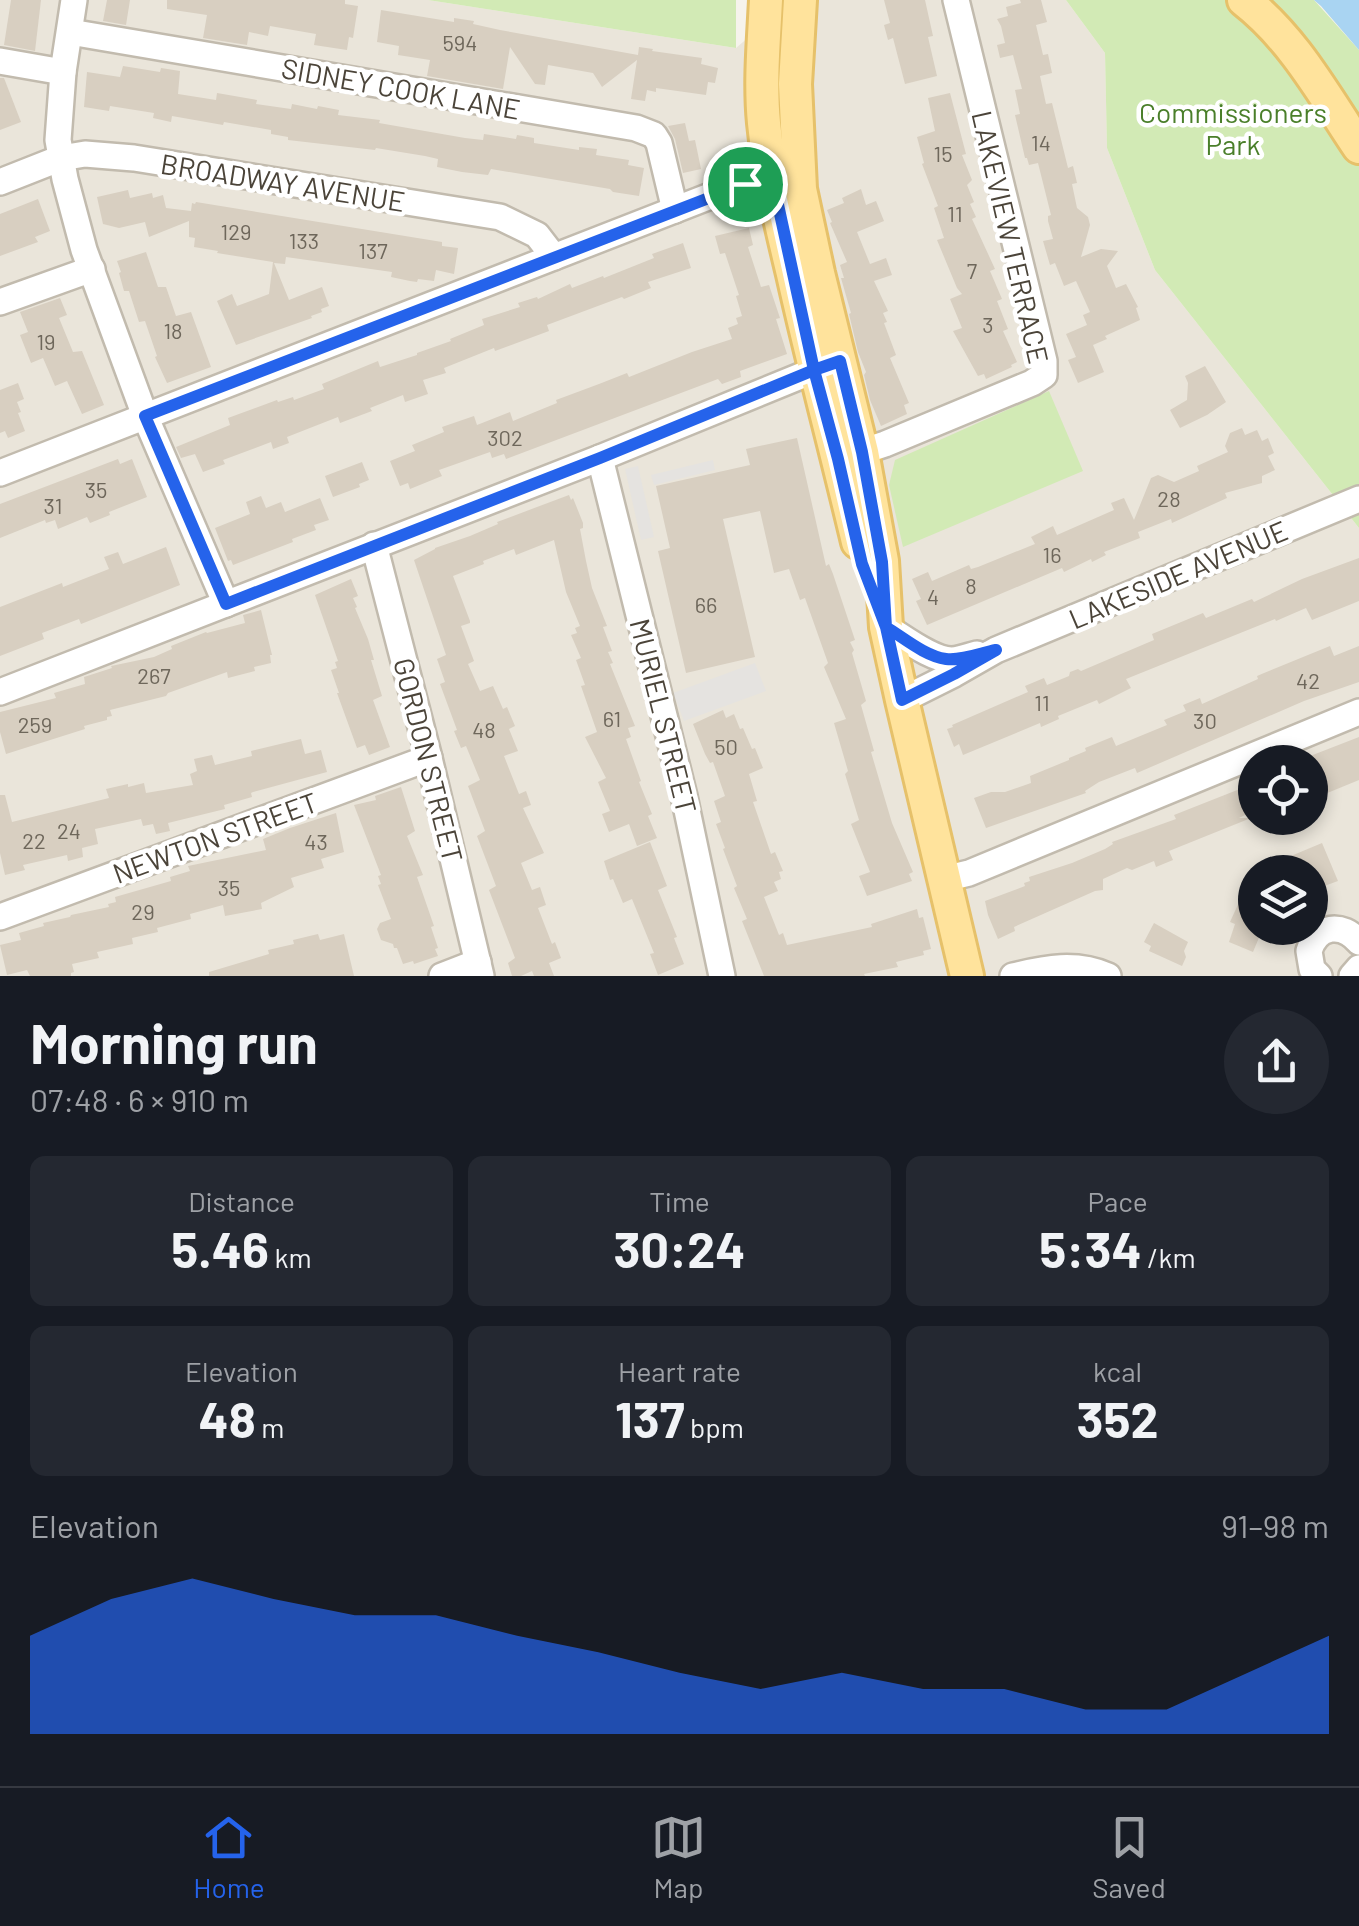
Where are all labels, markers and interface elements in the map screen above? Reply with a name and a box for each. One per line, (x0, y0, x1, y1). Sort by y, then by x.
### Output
house number: 594 (443, 29, 477, 55)
street label: SIDNEY COOK LANE (279, 50, 523, 126)
park label: Commissioners Park (1139, 95, 1327, 161)
street label: LAKEVIEW TERRACE (965, 107, 1057, 367)
house number: 14 (1031, 129, 1051, 155)
house number: 15 (933, 140, 953, 166)
pin (703, 142, 788, 227)
street label: BROADWAY AVENUE (158, 146, 408, 218)
icon: arrive (718, 157, 773, 212)
house number: 11 (947, 200, 963, 226)
house number: 129 (221, 218, 251, 244)
house number: 133 (289, 227, 319, 253)
house number: 137 (358, 237, 388, 263)
house number: 7 (967, 257, 977, 283)
house number: 3 (982, 311, 994, 337)
house number: 18 (163, 317, 183, 343)
house number: 19 (36, 328, 56, 354)
house number: 302 (487, 424, 523, 450)
house number: 35 (85, 476, 107, 502)
house number: 28 (1157, 485, 1181, 511)
house number: 31 (44, 492, 62, 518)
street label: LAKESIDE AVENUE (1064, 513, 1292, 635)
house number: 16 (1042, 541, 1062, 567)
house number: 8 (965, 572, 977, 598)
house number: 4 (927, 583, 939, 609)
house number: 66 (695, 591, 717, 617)
street label: MURIEL STREET (623, 615, 705, 817)
street label: GORDON STREET (387, 654, 471, 866)
house number: 267 (137, 662, 171, 688)
house number: 42 (1296, 667, 1320, 693)
house number: 11 (1034, 689, 1050, 715)
house number: 61 (603, 705, 621, 731)
house number: 30 (1193, 707, 1217, 733)
house number: 259 (18, 711, 52, 737)
house number: 48 (472, 716, 496, 742)
house number: 50 (714, 733, 738, 759)
map controls (1238, 745, 1328, 945)
button: locate (1238, 745, 1328, 835)
street label: NEWTON STREET (108, 784, 322, 890)
house number: 24 (57, 817, 81, 843)
house number: 22 (22, 827, 46, 853)
house number: 43 (304, 828, 328, 854)
button: layers (1238, 855, 1328, 945)
house number: 35 (218, 874, 240, 900)
house number: 29 (131, 898, 155, 924)
text: Morning run (30, 1009, 318, 1075)
button: share (1224, 1009, 1329, 1114)
text: 07:48 · 6 × 910 m (30, 1080, 249, 1118)
text: Distance (188, 1184, 295, 1218)
text: Time (649, 1184, 710, 1218)
text: Pace (1087, 1184, 1148, 1218)
text: 5.46 (171, 1218, 269, 1278)
text: 30:24 (614, 1218, 745, 1278)
text: 5:34 (1039, 1218, 1142, 1278)
text: km (269, 1240, 312, 1274)
text: /km (1142, 1240, 1196, 1274)
text: Elevation (185, 1354, 298, 1388)
text: Heart rate (618, 1354, 741, 1388)
text: kcal (1093, 1354, 1142, 1388)
text: 48 (198, 1388, 256, 1448)
text: 137 (615, 1388, 684, 1448)
text: 352 (1077, 1388, 1158, 1448)
text: m (256, 1410, 285, 1444)
text: bpm (684, 1410, 744, 1444)
text: Elevation (30, 1506, 159, 1544)
text: 91–98 m (1221, 1506, 1329, 1544)
tab: Home (193, 1810, 265, 1904)
tab: Map (651, 1810, 706, 1904)
tab: Saved (1092, 1810, 1166, 1904)

